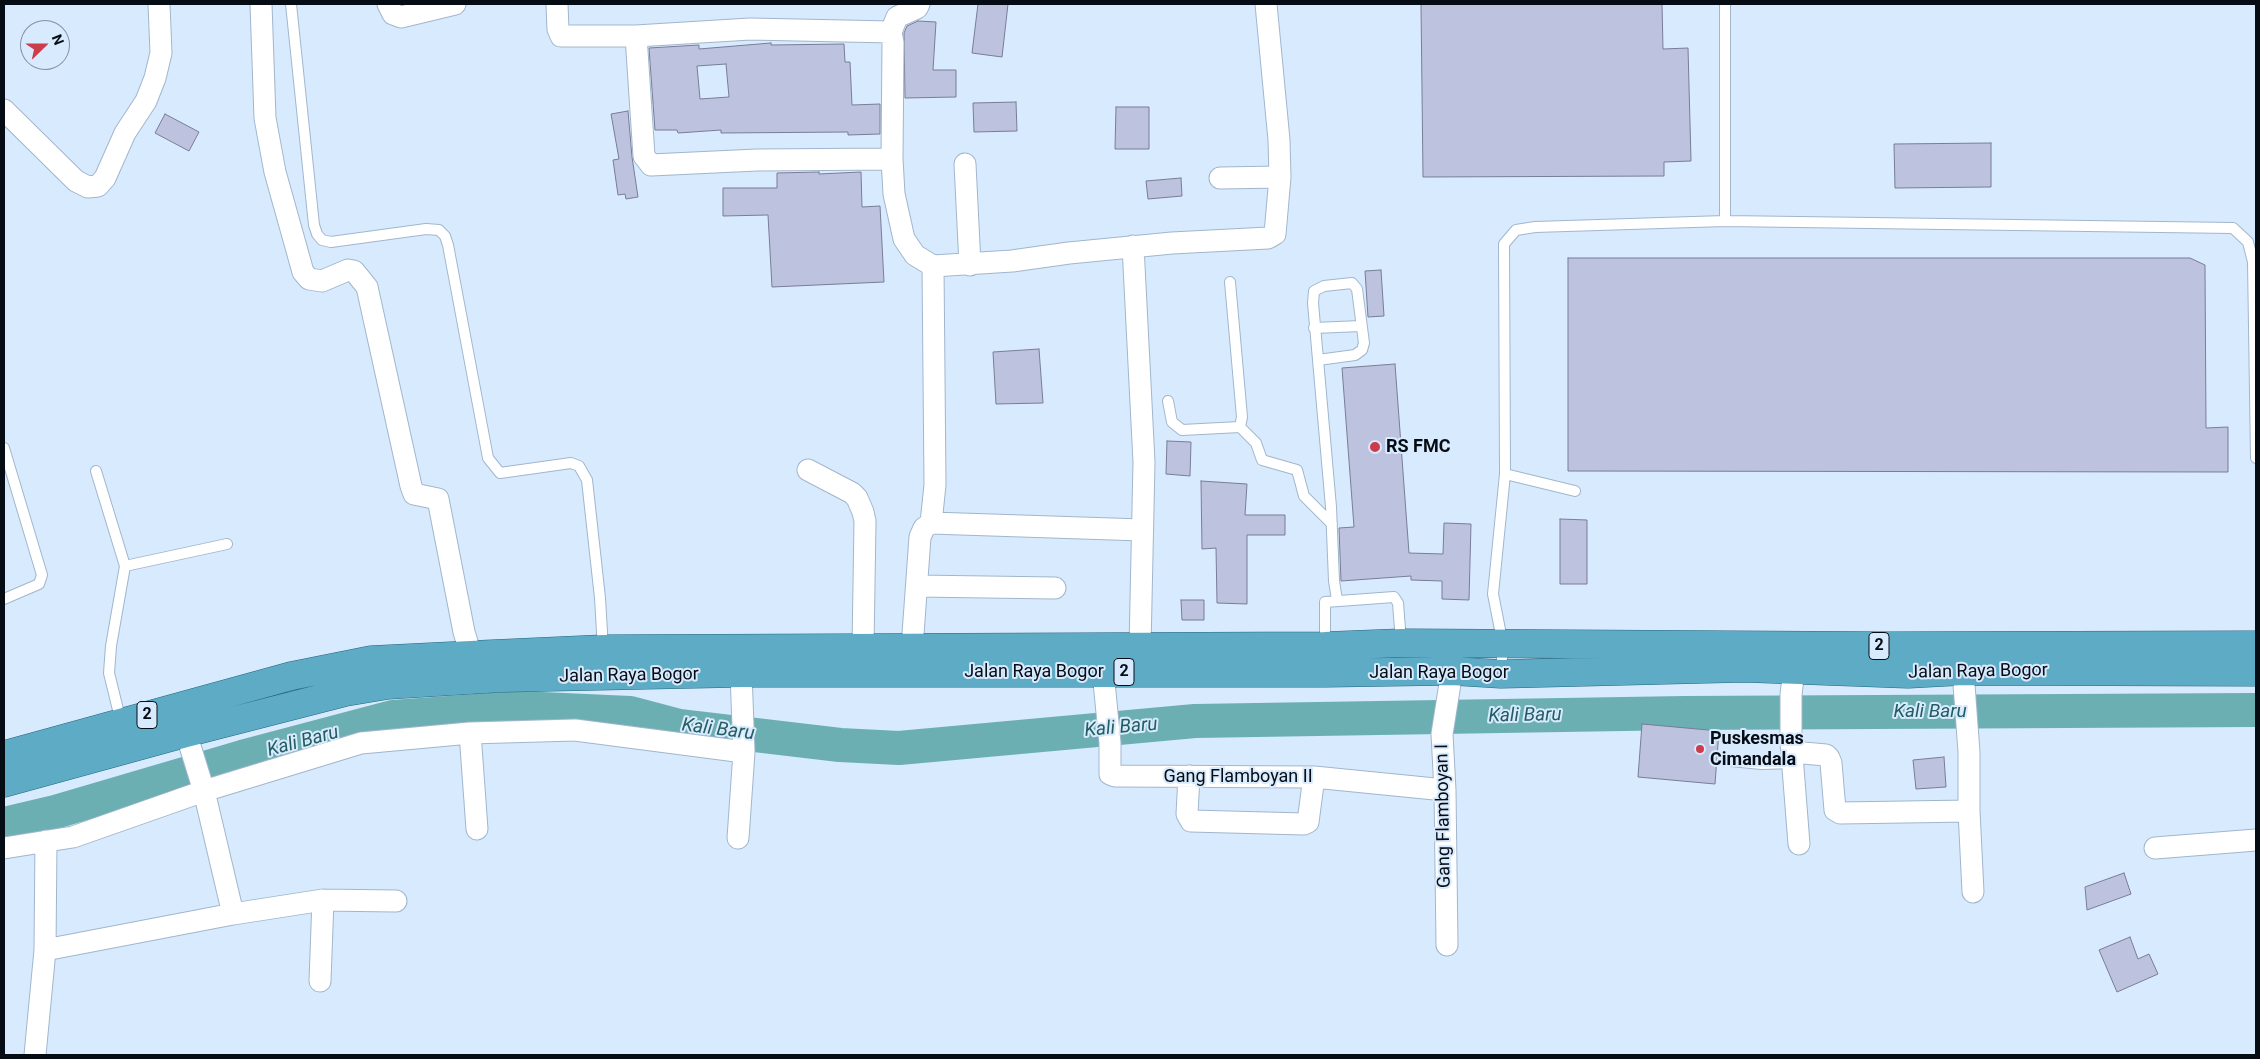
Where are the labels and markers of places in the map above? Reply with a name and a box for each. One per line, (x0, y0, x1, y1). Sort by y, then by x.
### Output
place label: RS FMC (1386, 436, 1451, 458)
marker: RS FMC (1368, 440, 1382, 454)
place label: Puskesmas Cimandala (1710, 728, 1804, 771)
marker: Puskesmas Cimandala (1694, 743, 1706, 755)

